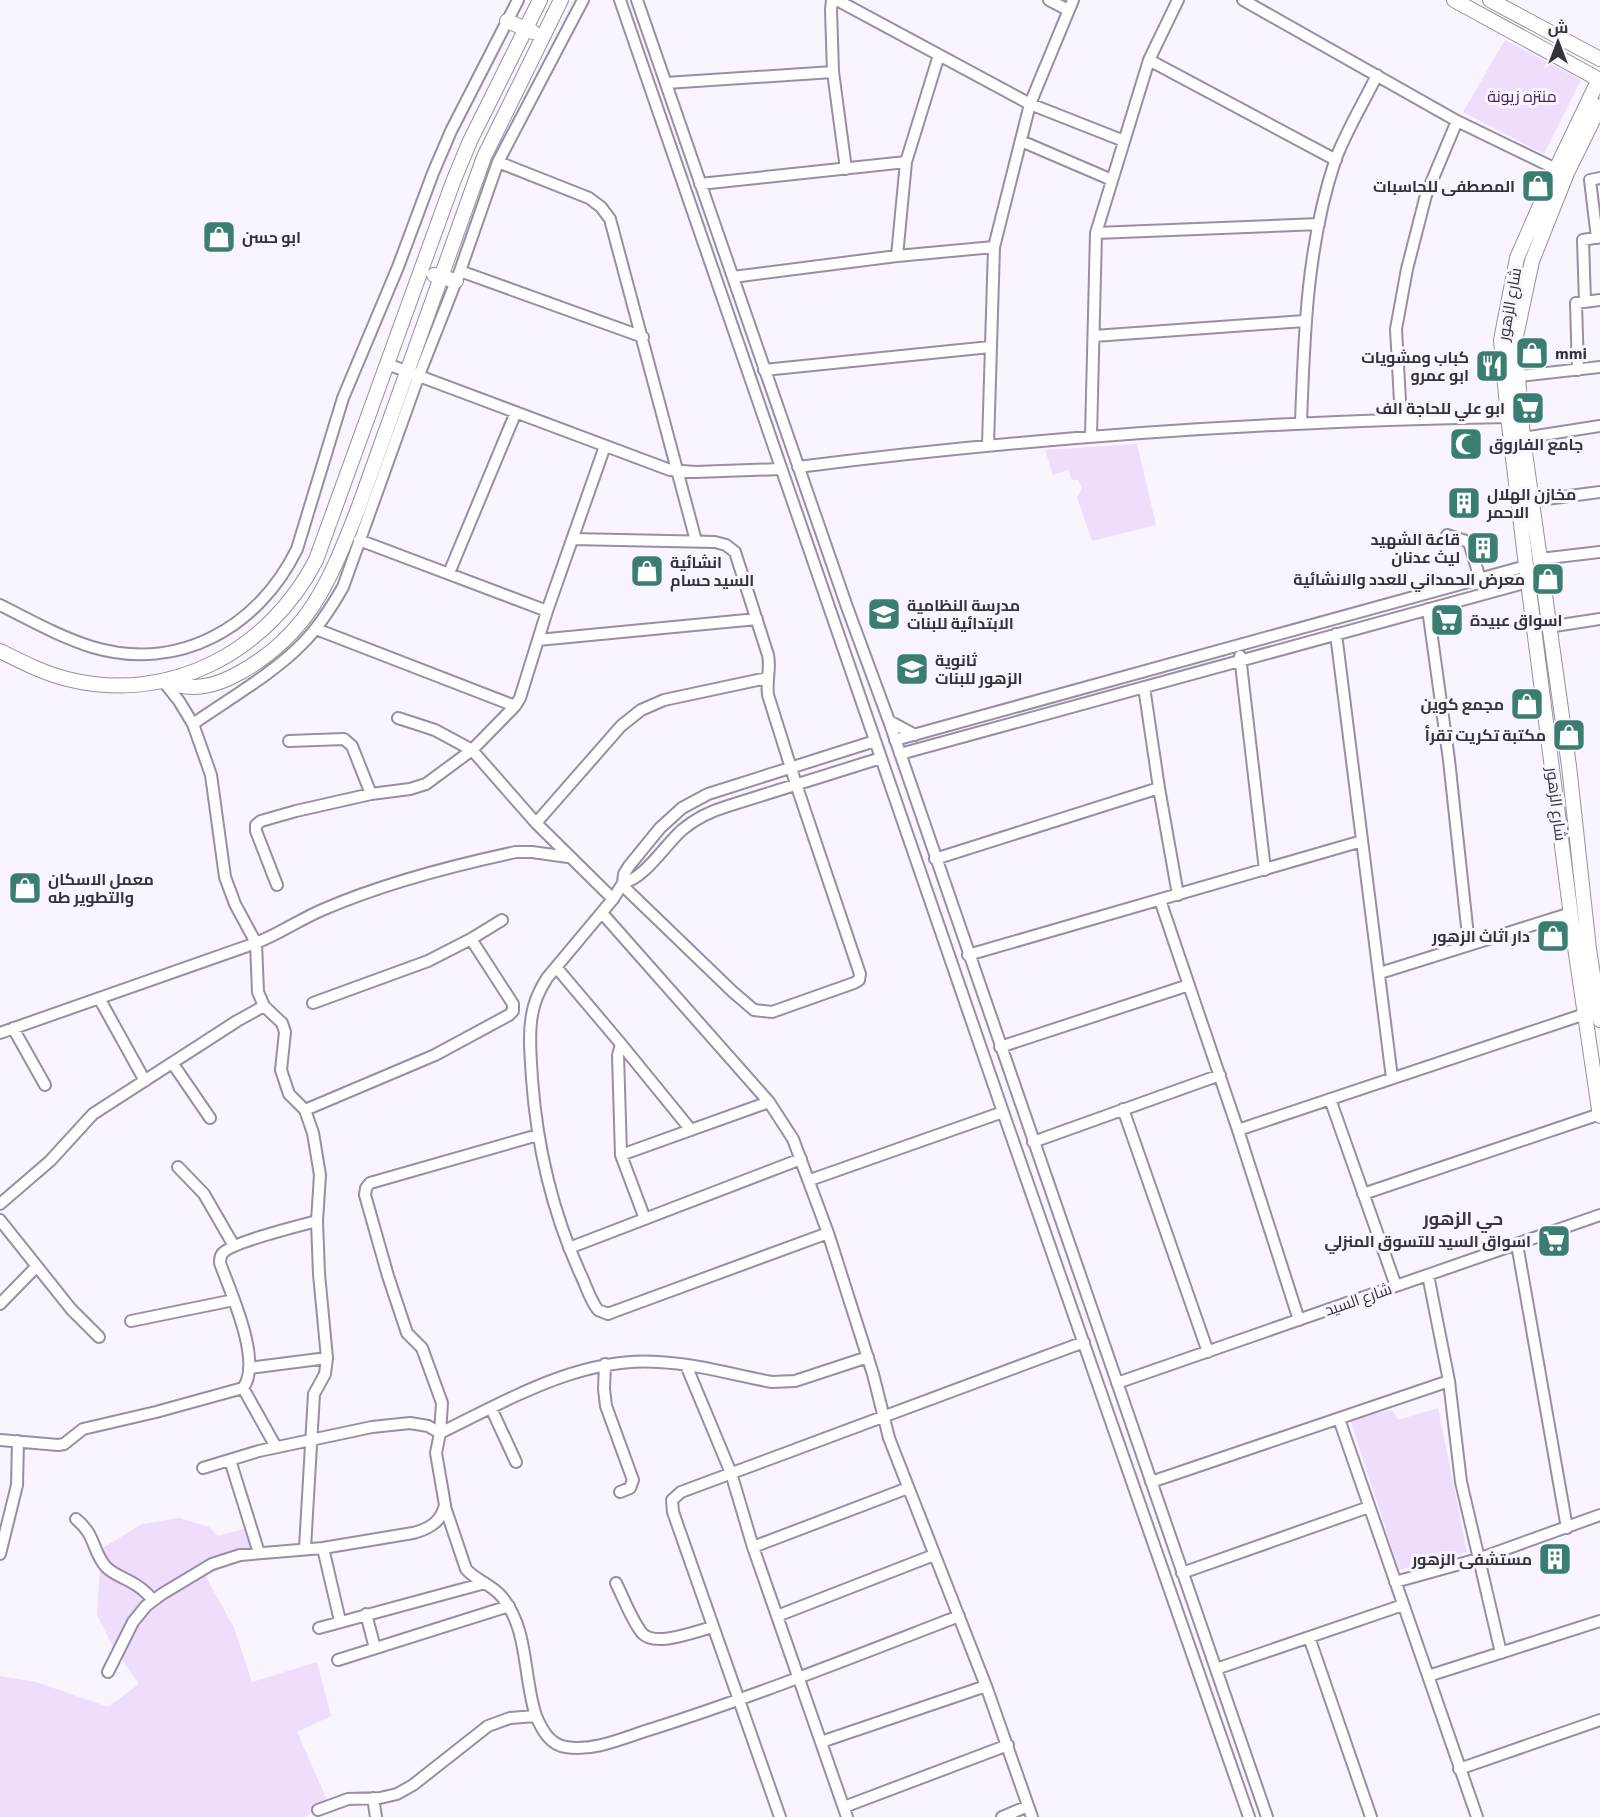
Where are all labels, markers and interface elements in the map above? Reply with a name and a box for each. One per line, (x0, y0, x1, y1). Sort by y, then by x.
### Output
north arrow (1528, 12, 1588, 72)
text: ش (1548, 17, 1568, 39)
park label: منتزه زيونة (1487, 86, 1557, 108)
shop icon: المصطفى للحاسبات (1520, 168, 1556, 204)
place label: المصطفى للحاسبات (1373, 176, 1515, 198)
shop icon: ابو حسن (201, 219, 237, 255)
place label: ابو حسن (242, 227, 301, 249)
street label: شارع الزهور (1493, 266, 1527, 343)
shop icon: mmi (1514, 335, 1550, 371)
place label: mmi (1555, 343, 1587, 365)
place label: كباب ومشويات ابو عمرو (1361, 347, 1469, 387)
restaurant icon: كباب ومشويات ابو عمرو (1474, 348, 1510, 384)
supermarket icon: ابو علي للحاجة الف (1510, 390, 1546, 426)
place label: ابو علي للحاجة الف (1375, 398, 1505, 421)
mosque icon: جامع الفاروق (1448, 426, 1484, 462)
place label: جامع الفاروق (1489, 434, 1583, 456)
place label: مخازن الهلال الاحمر (1486, 484, 1576, 524)
building icon: مخازن الهلال الاحمر (1446, 485, 1482, 521)
place label: قاعة الشهيد ليث عدنان (1371, 529, 1460, 569)
building icon: قاعة الشهيد ليث عدنان (1465, 530, 1501, 566)
place label: انشائية السيد حسام (670, 552, 754, 592)
shop icon: انشائية السيد حسام (629, 553, 665, 589)
shop icon: معرض الحمداني للعدد والانشائية (1530, 561, 1566, 597)
place label: معرض الحمداني للعدد والانشائية (1293, 569, 1525, 592)
place label: مدرسة النظامية الابتدائية للبنات (907, 595, 1020, 635)
school or university icon: مدرسة النظامية الابتدائية للبنات (866, 596, 902, 632)
supermarket icon: اسواق عبيدة (1429, 602, 1465, 638)
place label: اسواق عبيدة (1470, 610, 1563, 632)
place label: ثانوية الزهور للبنات (935, 650, 1023, 690)
school or university icon: ثانوية الزهور للبنات (894, 651, 930, 687)
shop icon: مجمع كوين (1509, 686, 1545, 722)
place label: مجمع كوين (1420, 694, 1504, 716)
shop icon: مكتبة تكريت تقرأ (1551, 717, 1587, 753)
place label: مكتبة تكريت تقرأ (1425, 725, 1546, 747)
street label: شارع الزهور (1540, 765, 1571, 842)
place label: معمل الاسكان والتطوير طه (48, 869, 154, 909)
shop icon: معمل الاسكان والتطوير طه (7, 870, 43, 906)
shop icon: دار اثاث الزهور (1535, 918, 1571, 954)
place label: دار اثاث الزهور (1431, 926, 1530, 948)
district label: حي الزهور (1422, 1207, 1503, 1234)
supermarket icon: اسواق السيد للتسوق المنزلي (1536, 1223, 1572, 1259)
place label: اسواق السيد للتسوق المنزلي (1324, 1231, 1531, 1254)
street label: شارع السيد (1322, 1278, 1395, 1322)
building icon: مستشفى الزهور (1537, 1541, 1573, 1577)
place label: مستشفى الزهور (1411, 1549, 1532, 1571)

